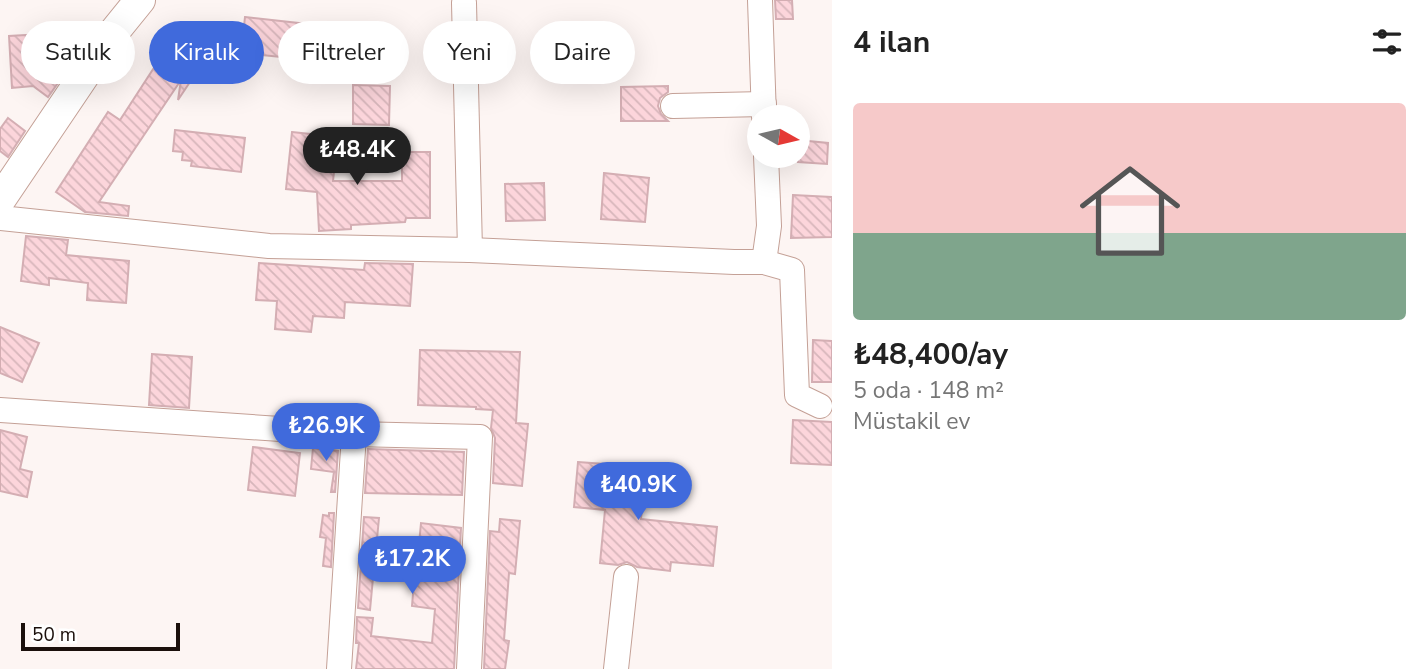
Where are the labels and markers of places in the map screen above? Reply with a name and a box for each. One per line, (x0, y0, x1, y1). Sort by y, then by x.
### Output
pin: ₺48.4K (300, 128, 414, 187)
pin: ₺26.9K (269, 404, 383, 463)
pin: ₺40.9K (581, 462, 695, 522)
pin: ₺17.2K (355, 536, 469, 596)

